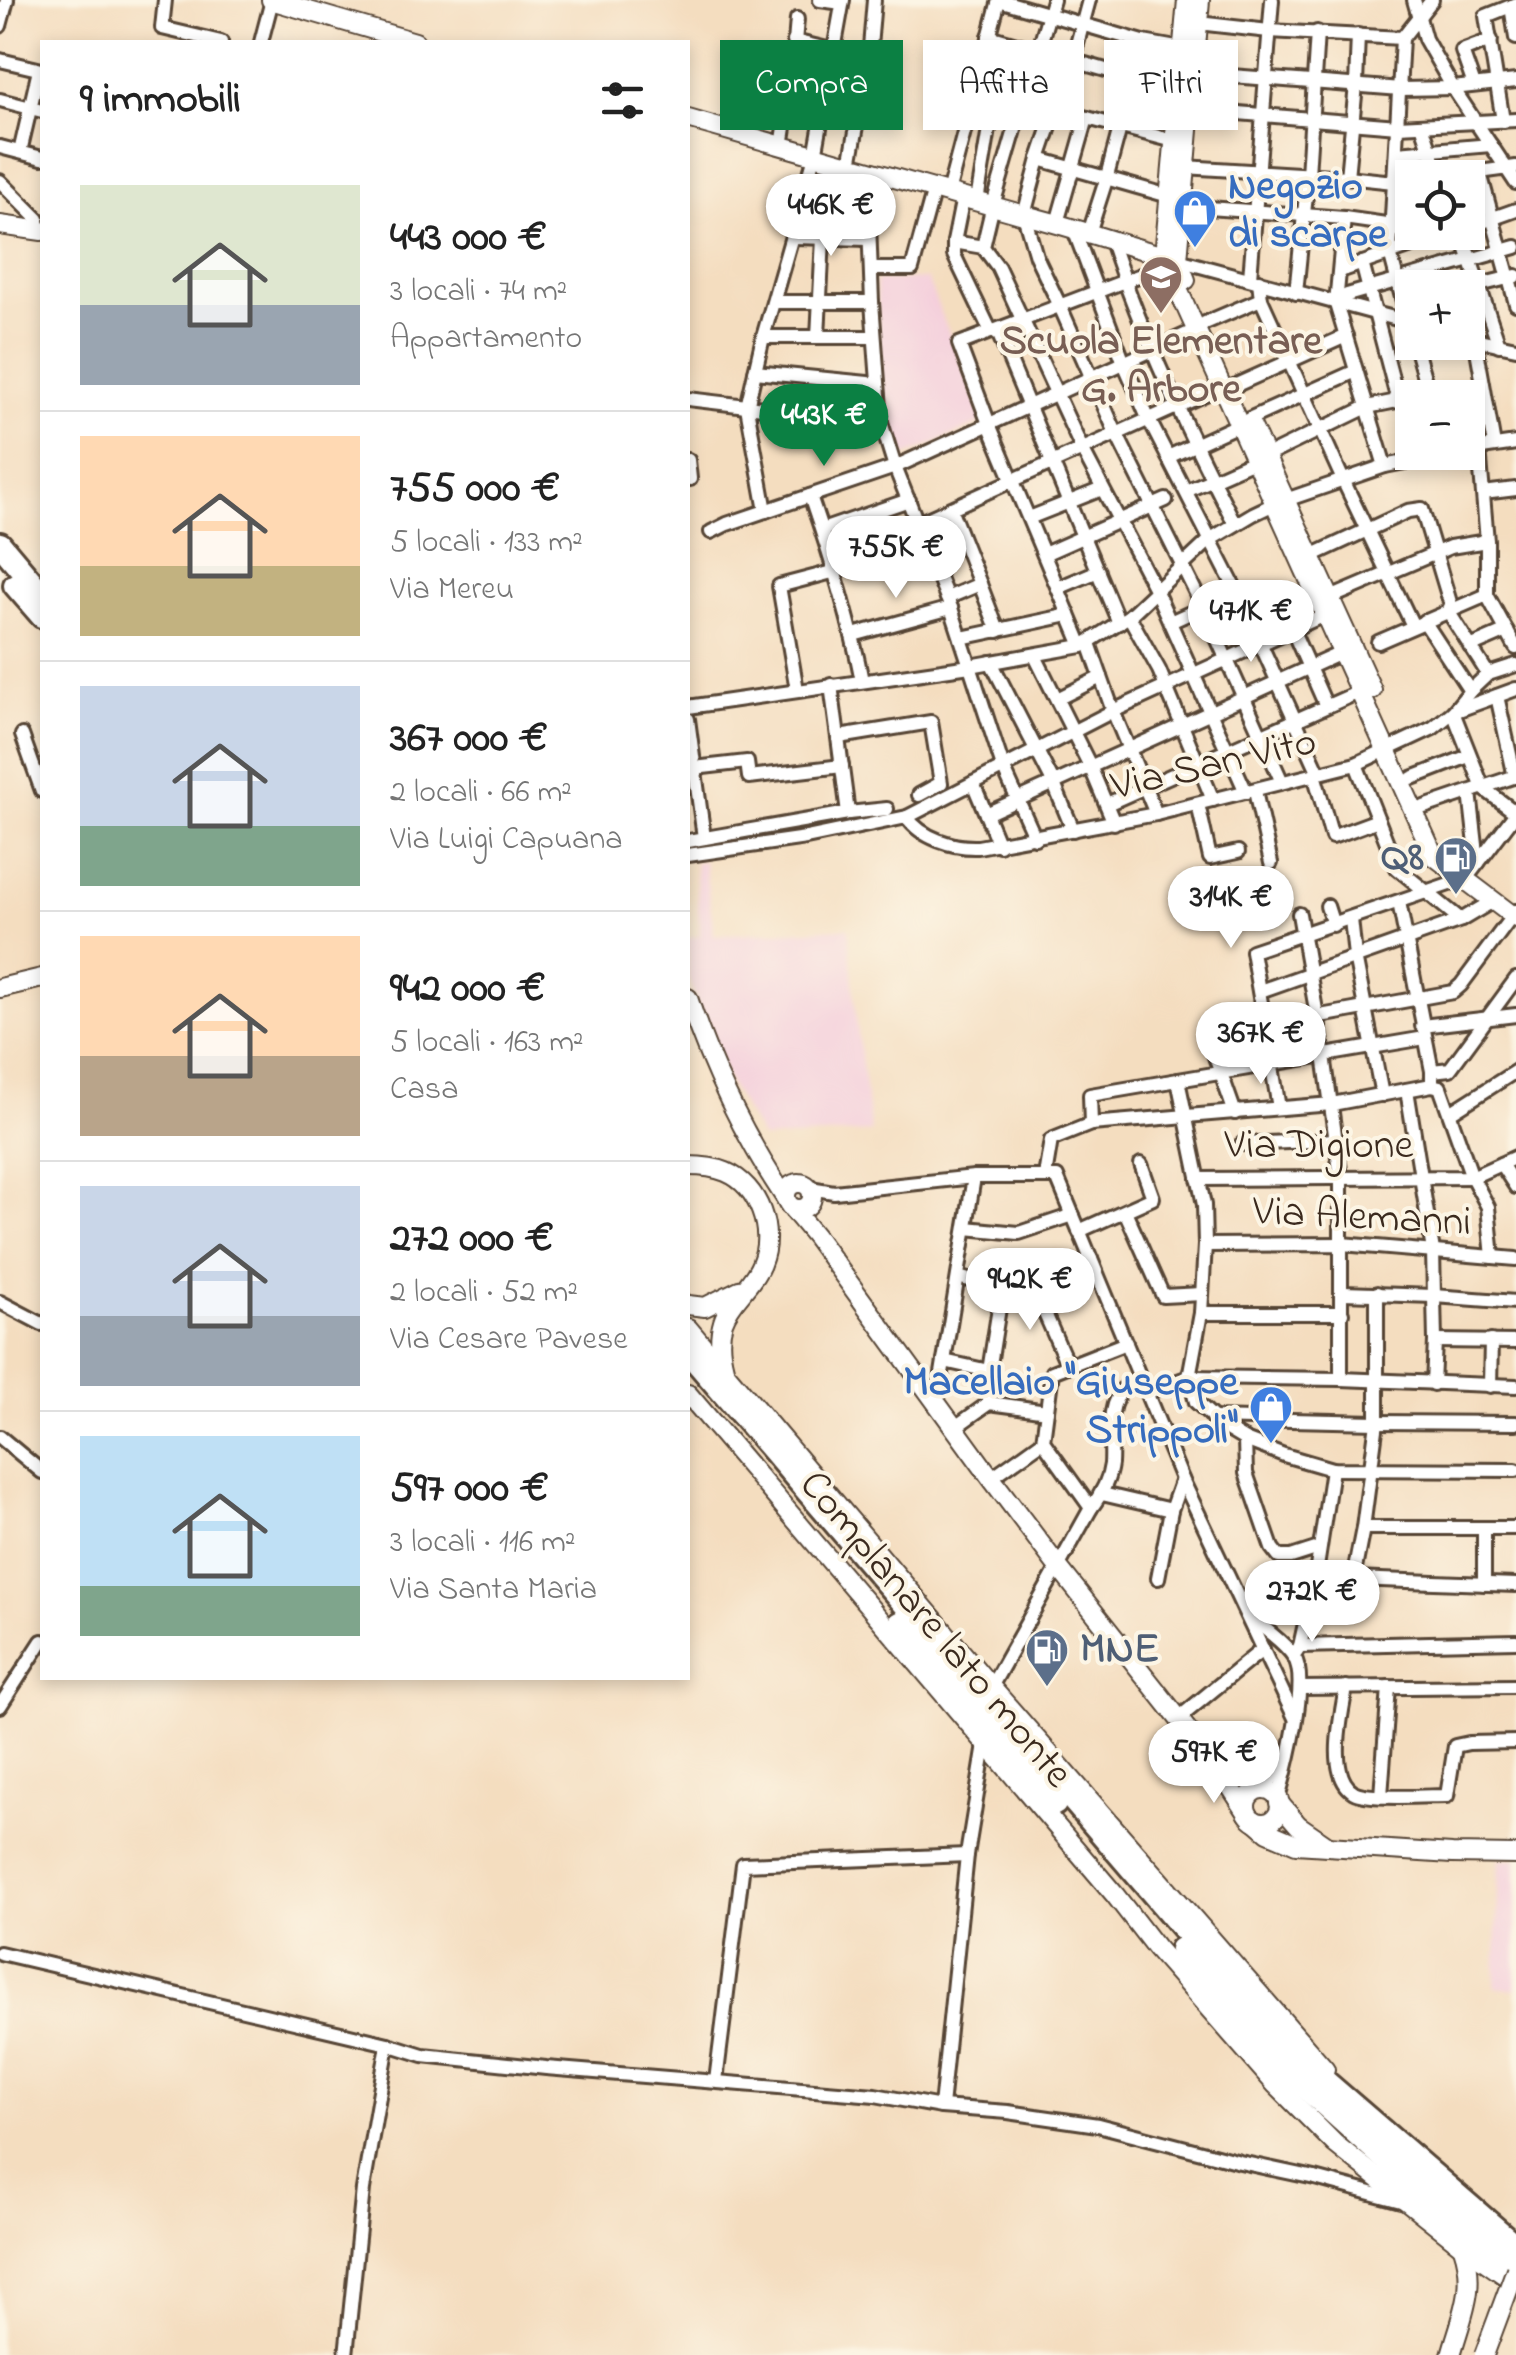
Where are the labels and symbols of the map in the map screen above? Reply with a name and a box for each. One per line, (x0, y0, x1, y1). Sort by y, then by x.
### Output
place label: Negozio di scarpe (1228, 157, 1388, 266)
pin: 446K € (750, 174, 912, 259)
shop icon: Negozio di scarpe (1172, 188, 1218, 249)
school or university icon: Scuola Elementare G. Arbore (1138, 254, 1184, 315)
place label: Scuola Elementare G. Arbore (1000, 312, 1323, 421)
pin: 443K € (743, 384, 905, 469)
pin: 755K € (815, 516, 977, 601)
pin: 471K € (1170, 580, 1332, 665)
street label: Via San Vito (1104, 712, 1323, 818)
place label: Q8 (1381, 828, 1424, 889)
fuel station icon: Q8 (1433, 835, 1479, 896)
pin: 314K € (1150, 866, 1312, 951)
pin: 367K € (1180, 1002, 1342, 1087)
street label: Via Digione (1224, 1116, 1414, 1177)
street label: Via Alemanni (1250, 1182, 1473, 1254)
pin: 942K € (949, 1248, 1111, 1333)
place label: Macellaio "Giuseppe Strippoli" (903, 1353, 1239, 1462)
shop icon: Macellaio "Giuseppe Strippoli" (1248, 1384, 1294, 1445)
street label: Complanare lato monte (783, 1458, 1087, 1802)
pin: 272K € (1231, 1560, 1393, 1645)
place label: MNE (1080, 1620, 1159, 1681)
fuel station icon: MNE (1024, 1627, 1070, 1688)
pin: 597K € (1133, 1721, 1295, 1806)

